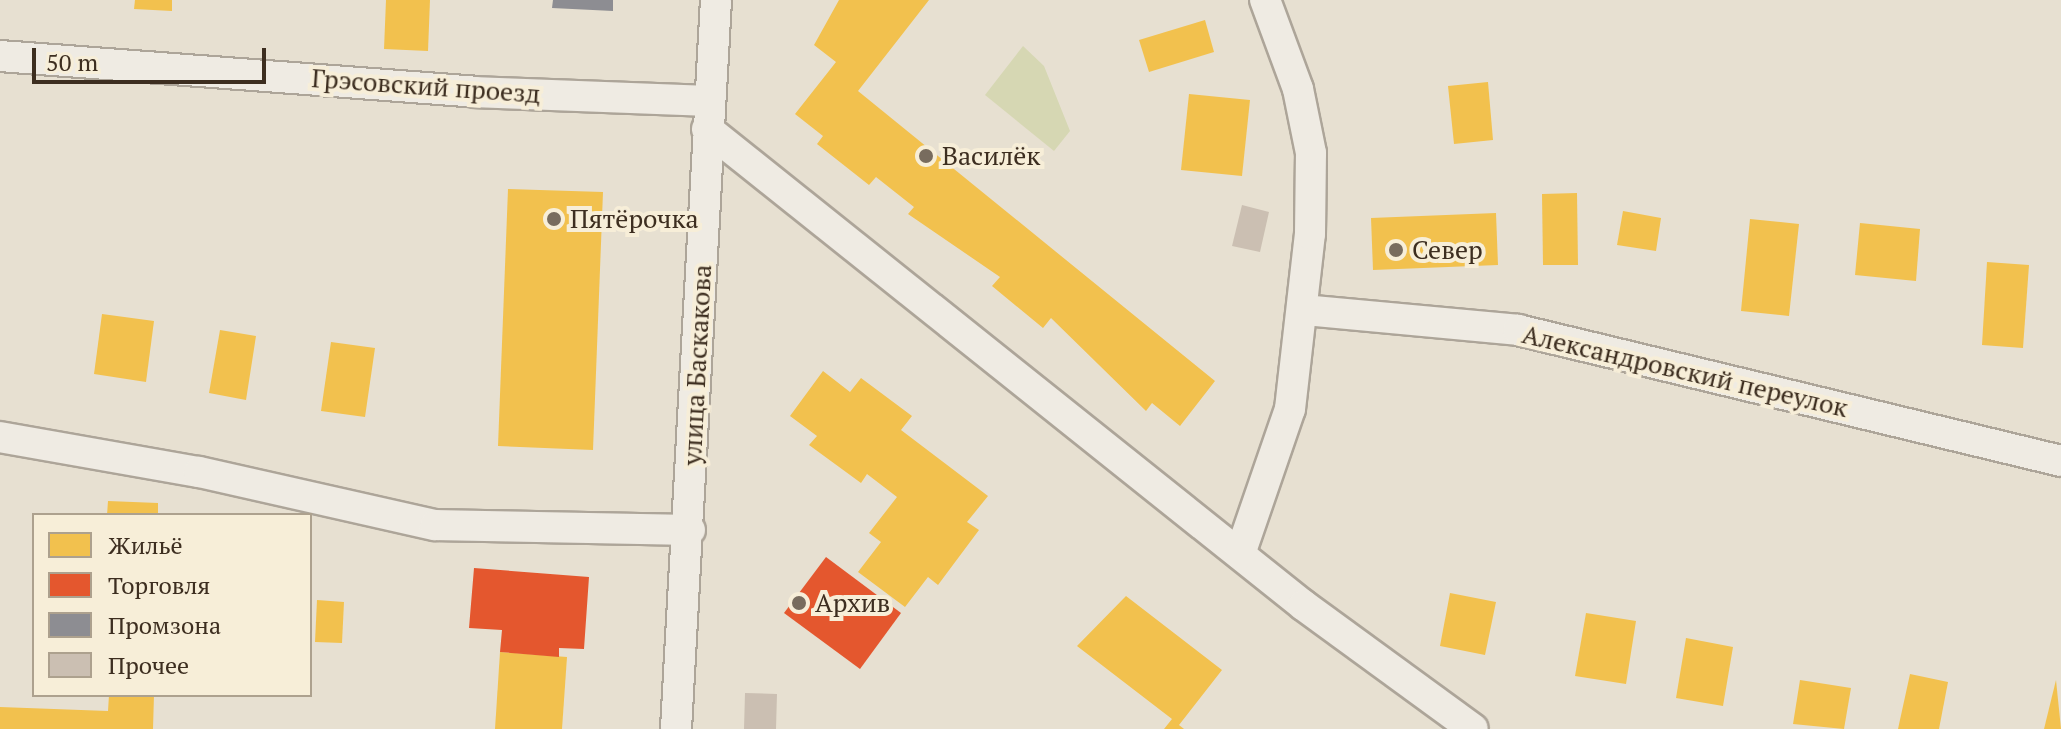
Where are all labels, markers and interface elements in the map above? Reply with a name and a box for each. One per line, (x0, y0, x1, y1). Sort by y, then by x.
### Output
scale bar (36, 32, 270, 82)
text: 50 m (46, 46, 98, 78)
street label: Грэсовский проезд (311, 62, 541, 110)
place label: Василёк (942, 140, 1040, 172)
marker: Василёк (917, 147, 935, 165)
place label: Пятёрочка (570, 203, 699, 235)
marker: Пятёрочка (545, 210, 563, 228)
place label: Север (1412, 234, 1483, 266)
marker: Север (1387, 241, 1405, 259)
street label: улица Баскакова (676, 264, 718, 466)
street label: Александровский переулок (1519, 318, 1851, 424)
legend (32, 513, 312, 697)
text: Жильё (108, 529, 182, 561)
text: Торговля (108, 569, 210, 601)
place label: Архив (815, 587, 890, 619)
marker: Архив (790, 594, 808, 612)
text: Промзона (108, 609, 221, 641)
text: Прочее (108, 649, 189, 681)

